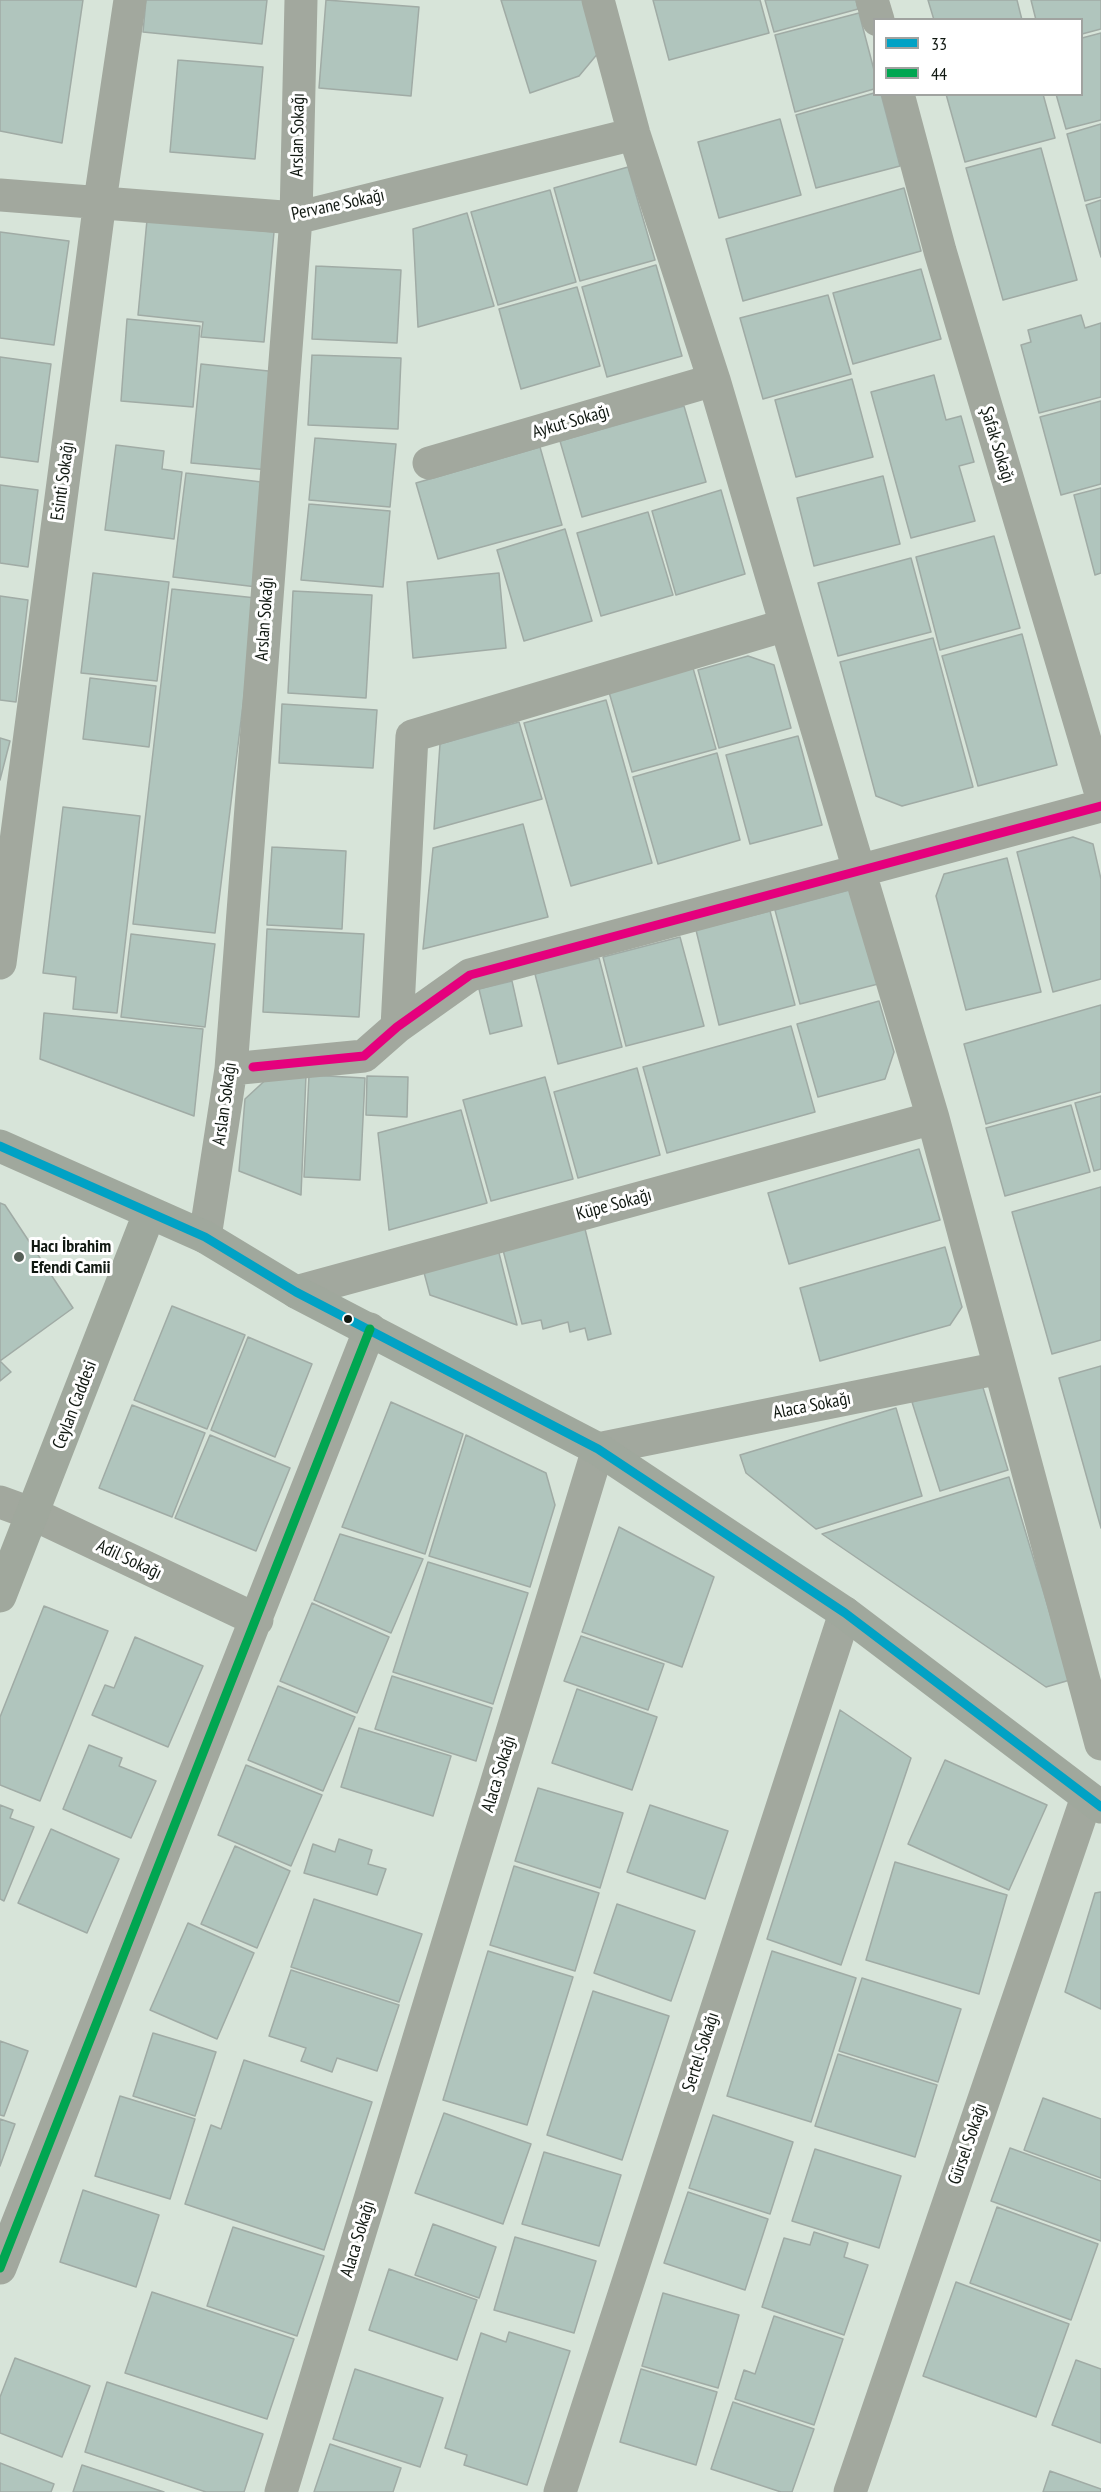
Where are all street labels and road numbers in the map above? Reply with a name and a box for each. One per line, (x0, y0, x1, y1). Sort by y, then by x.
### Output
street label: Arslan Sokağı (286, 93, 310, 177)
street label: Pervane Sokağı (289, 185, 387, 225)
street label: Aykut Sokağı (530, 401, 612, 443)
street label: Şafak Sokağı (975, 404, 1019, 486)
street label: Esinti Sokağı (47, 440, 79, 522)
street label: Arslan Sokağı (251, 576, 279, 662)
street label: Arslan Sokağı (208, 1061, 242, 1147)
street label: Küpe Sokağı (574, 1185, 654, 1225)
street label: Ceylan Caddesi (48, 1358, 102, 1452)
street label: Alaca Sokağı (771, 1388, 853, 1424)
street label: Adil Sokağı (93, 1536, 165, 1584)
street label: Alaca Sokağı (477, 1733, 521, 1815)
street label: Sertel Sokağı (678, 2010, 724, 2094)
street label: Gürsel Sokağı (944, 2101, 992, 2187)
street label: Alaca Sokağı (336, 2198, 380, 2280)

